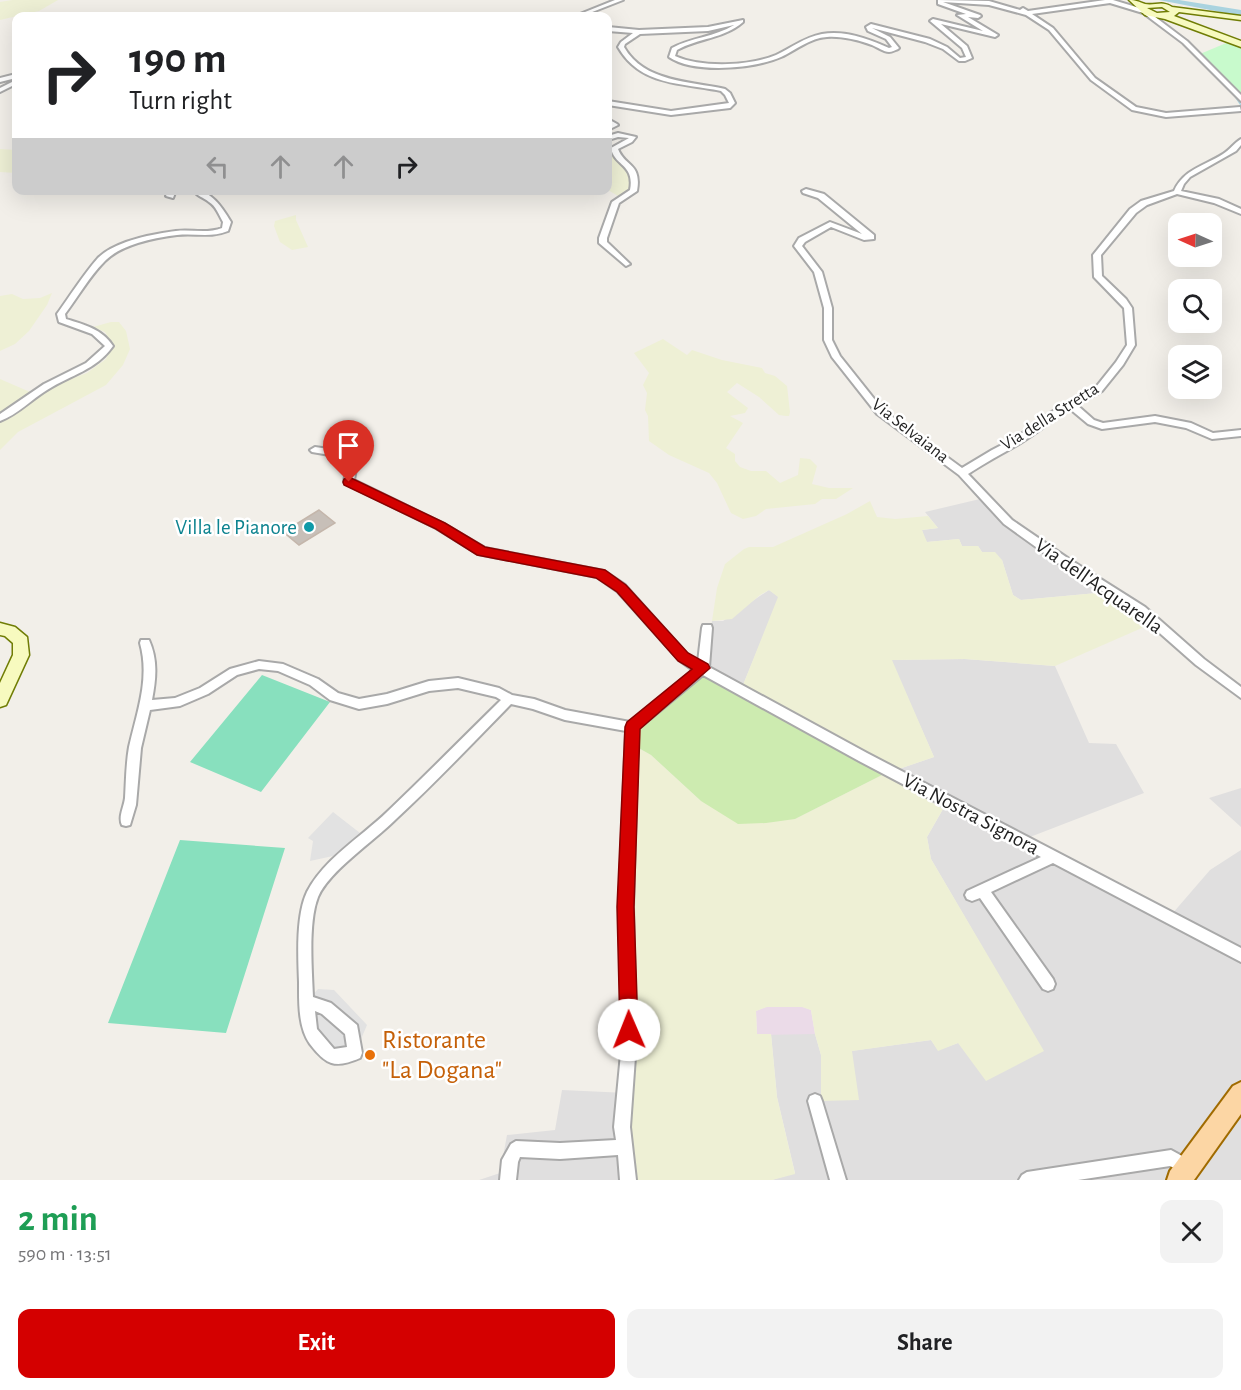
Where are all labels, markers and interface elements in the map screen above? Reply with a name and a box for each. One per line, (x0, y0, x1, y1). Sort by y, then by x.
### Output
icon: right (30, 36, 108, 114)
text: 190 m (129, 38, 227, 80)
text: Turn right (129, 87, 232, 114)
icon: left (201, 150, 234, 183)
icon: ahead (264, 150, 297, 183)
icon: ahead (327, 150, 360, 183)
icon: right (390, 150, 423, 183)
north arrow (1168, 213, 1222, 267)
map controls (1168, 213, 1222, 399)
button: search (1168, 279, 1222, 333)
button: layers (1168, 345, 1222, 399)
street label: Via della Stretta (998, 380, 1102, 454)
street label: Via Selvaiana (868, 395, 952, 467)
pin (323, 420, 374, 482)
icon: arrive (332, 429, 365, 462)
place label: Villa le Pianore (175, 517, 297, 538)
marker: Villa le Pianore (302, 520, 316, 534)
street label: Via dell'Acquarella (1031, 534, 1167, 638)
street label: Via Nostra Signora (899, 769, 1043, 859)
position arrow (597, 998, 661, 1062)
place label: Ristorante "La Dogana" (382, 1027, 502, 1083)
marker: Ristorante "La Dogana" (363, 1048, 377, 1062)
button: close (1160, 1200, 1223, 1263)
text: 2 min (18, 1201, 98, 1237)
text: 590 m · 13:51 (18, 1244, 112, 1264)
button: Exit (18, 1309, 615, 1378)
button: Share (627, 1309, 1223, 1378)

